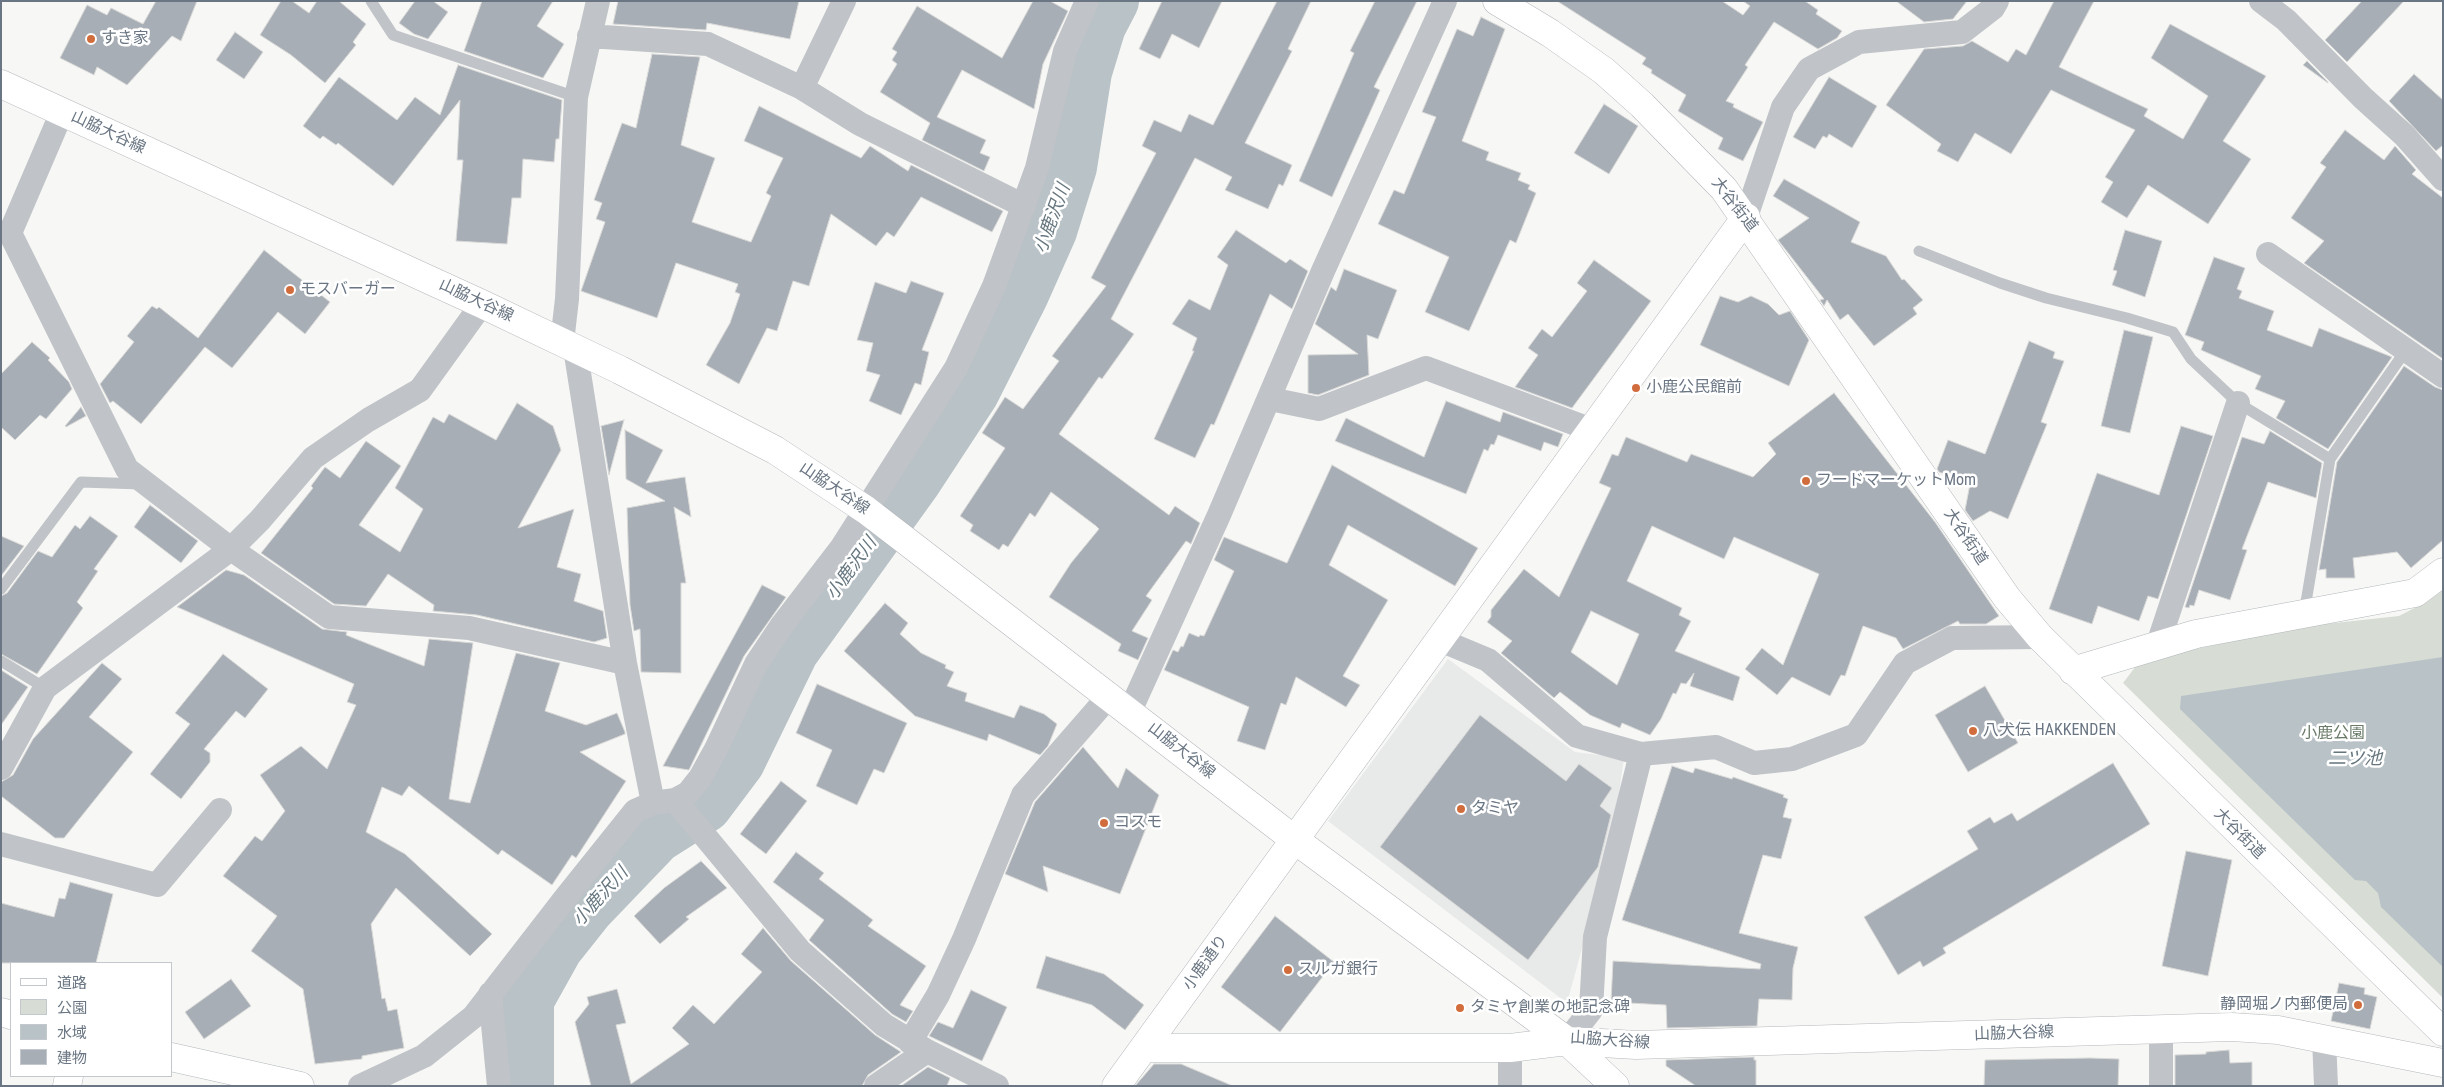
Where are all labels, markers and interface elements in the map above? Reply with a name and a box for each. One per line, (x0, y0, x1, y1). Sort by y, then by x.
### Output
place label: すき家 (101, 29, 149, 49)
marker: すき家 (85, 33, 97, 45)
street label: 山脇大谷線 (68, 107, 148, 159)
street label: 大谷街道 (1707, 174, 1761, 236)
water label: 小鹿沢川 (1031, 181, 1075, 257)
street label: 山脇大谷線 (436, 275, 516, 327)
place label: モスバーガー (300, 280, 396, 300)
marker: モスバーガー (284, 284, 296, 296)
place label: 小鹿公民館前 (1646, 378, 1742, 398)
marker: 小鹿公民館前 (1630, 382, 1642, 394)
street label: 山脇大谷線 (795, 459, 873, 519)
place label: フードマーケットMom (1816, 471, 1976, 491)
marker: フードマーケットMom (1800, 475, 1812, 487)
street label: 大谷街道 (1939, 505, 1991, 569)
water label: 小鹿沢川 (822, 534, 882, 604)
street label: 山脇大谷線 (1144, 719, 1218, 783)
place label: 八犬伝 HAKKENDEN (1983, 721, 2116, 741)
park label: 小鹿公園 (2301, 724, 2365, 744)
marker: 八犬伝 HAKKENDEN (1967, 725, 1979, 737)
water label: 二ツ池 (2328, 748, 2382, 770)
place label: タミヤ (1471, 799, 1519, 819)
marker: タミヤ (1455, 803, 1467, 815)
street label: 大谷街道 (2210, 805, 2268, 863)
place label: コスモ (1114, 813, 1162, 833)
marker: コスモ (1098, 817, 1110, 829)
water label: 小鹿沢川 (569, 863, 633, 931)
street label: 小鹿通り (1179, 931, 1233, 995)
place label: スルガ銀行 (1298, 960, 1378, 980)
legend (10, 962, 172, 1077)
marker: スルガ銀行 (1282, 964, 1294, 976)
text: 道路 (57, 974, 87, 992)
place label: 静岡堀ノ内郵便局 (2220, 995, 2348, 1015)
place label: タミヤ創業の地記念碑 (1470, 998, 1630, 1018)
text: 公園 (57, 999, 87, 1017)
marker: 静岡堀ノ内郵便局 (2352, 999, 2364, 1011)
marker: タミヤ創業の地記念碑 (1454, 1002, 1466, 1014)
street label: 山脇大谷線 (1974, 1023, 2054, 1045)
text: 水域 (57, 1024, 87, 1042)
street label: 山脇大谷線 (1569, 1029, 1651, 1053)
text: 建物 (57, 1049, 87, 1067)

